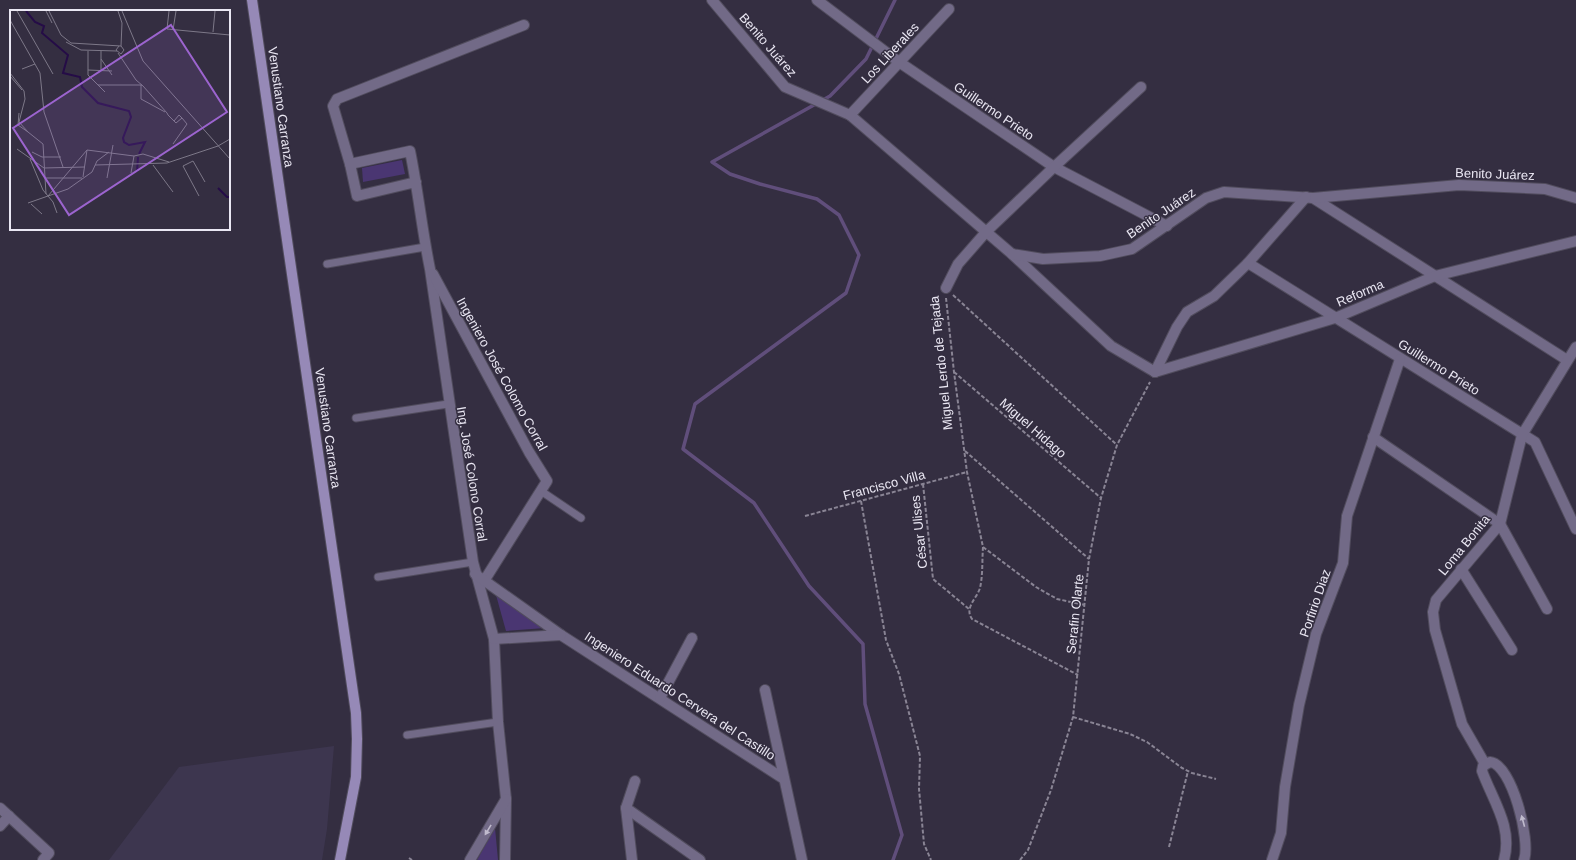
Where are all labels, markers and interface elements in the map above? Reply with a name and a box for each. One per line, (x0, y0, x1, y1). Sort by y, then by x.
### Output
inset map (10, 10, 230, 230)
street label: Benito Juárez (736, 10, 800, 80)
street label: Los Liberales (858, 19, 922, 86)
street label: Venustiano Carranza (265, 46, 297, 169)
street label: Guillermo Prieto (951, 79, 1037, 143)
street label: Benito Juárez (1455, 165, 1535, 183)
street label: Benito Juárez (1124, 185, 1198, 241)
street label: Reforma (1334, 276, 1387, 310)
street label: Miguel Lerdo de Tejada (926, 294, 956, 431)
street label: Ingeniero José Colomo Corral (454, 295, 550, 453)
street label: Guillermo Prieto (1396, 336, 1482, 398)
street label: Venustiano Carranza (312, 367, 344, 490)
street label: Miguel Hidago (997, 395, 1069, 461)
street label: Ing. José Colono Corral (454, 405, 490, 543)
street label: Francisco Villa (841, 467, 927, 503)
street label: César Ulises (908, 494, 930, 569)
street label: Loma Bonita (1435, 511, 1493, 578)
street label: Porfirio Diaz (1296, 567, 1334, 639)
street label: Serafin Olarte (1063, 573, 1087, 655)
street label: Ingeniero Eduardo Cervera del Castillo (582, 629, 778, 763)
one-way arrow (1520, 815, 1526, 827)
one-way arrow (484, 824, 491, 836)

